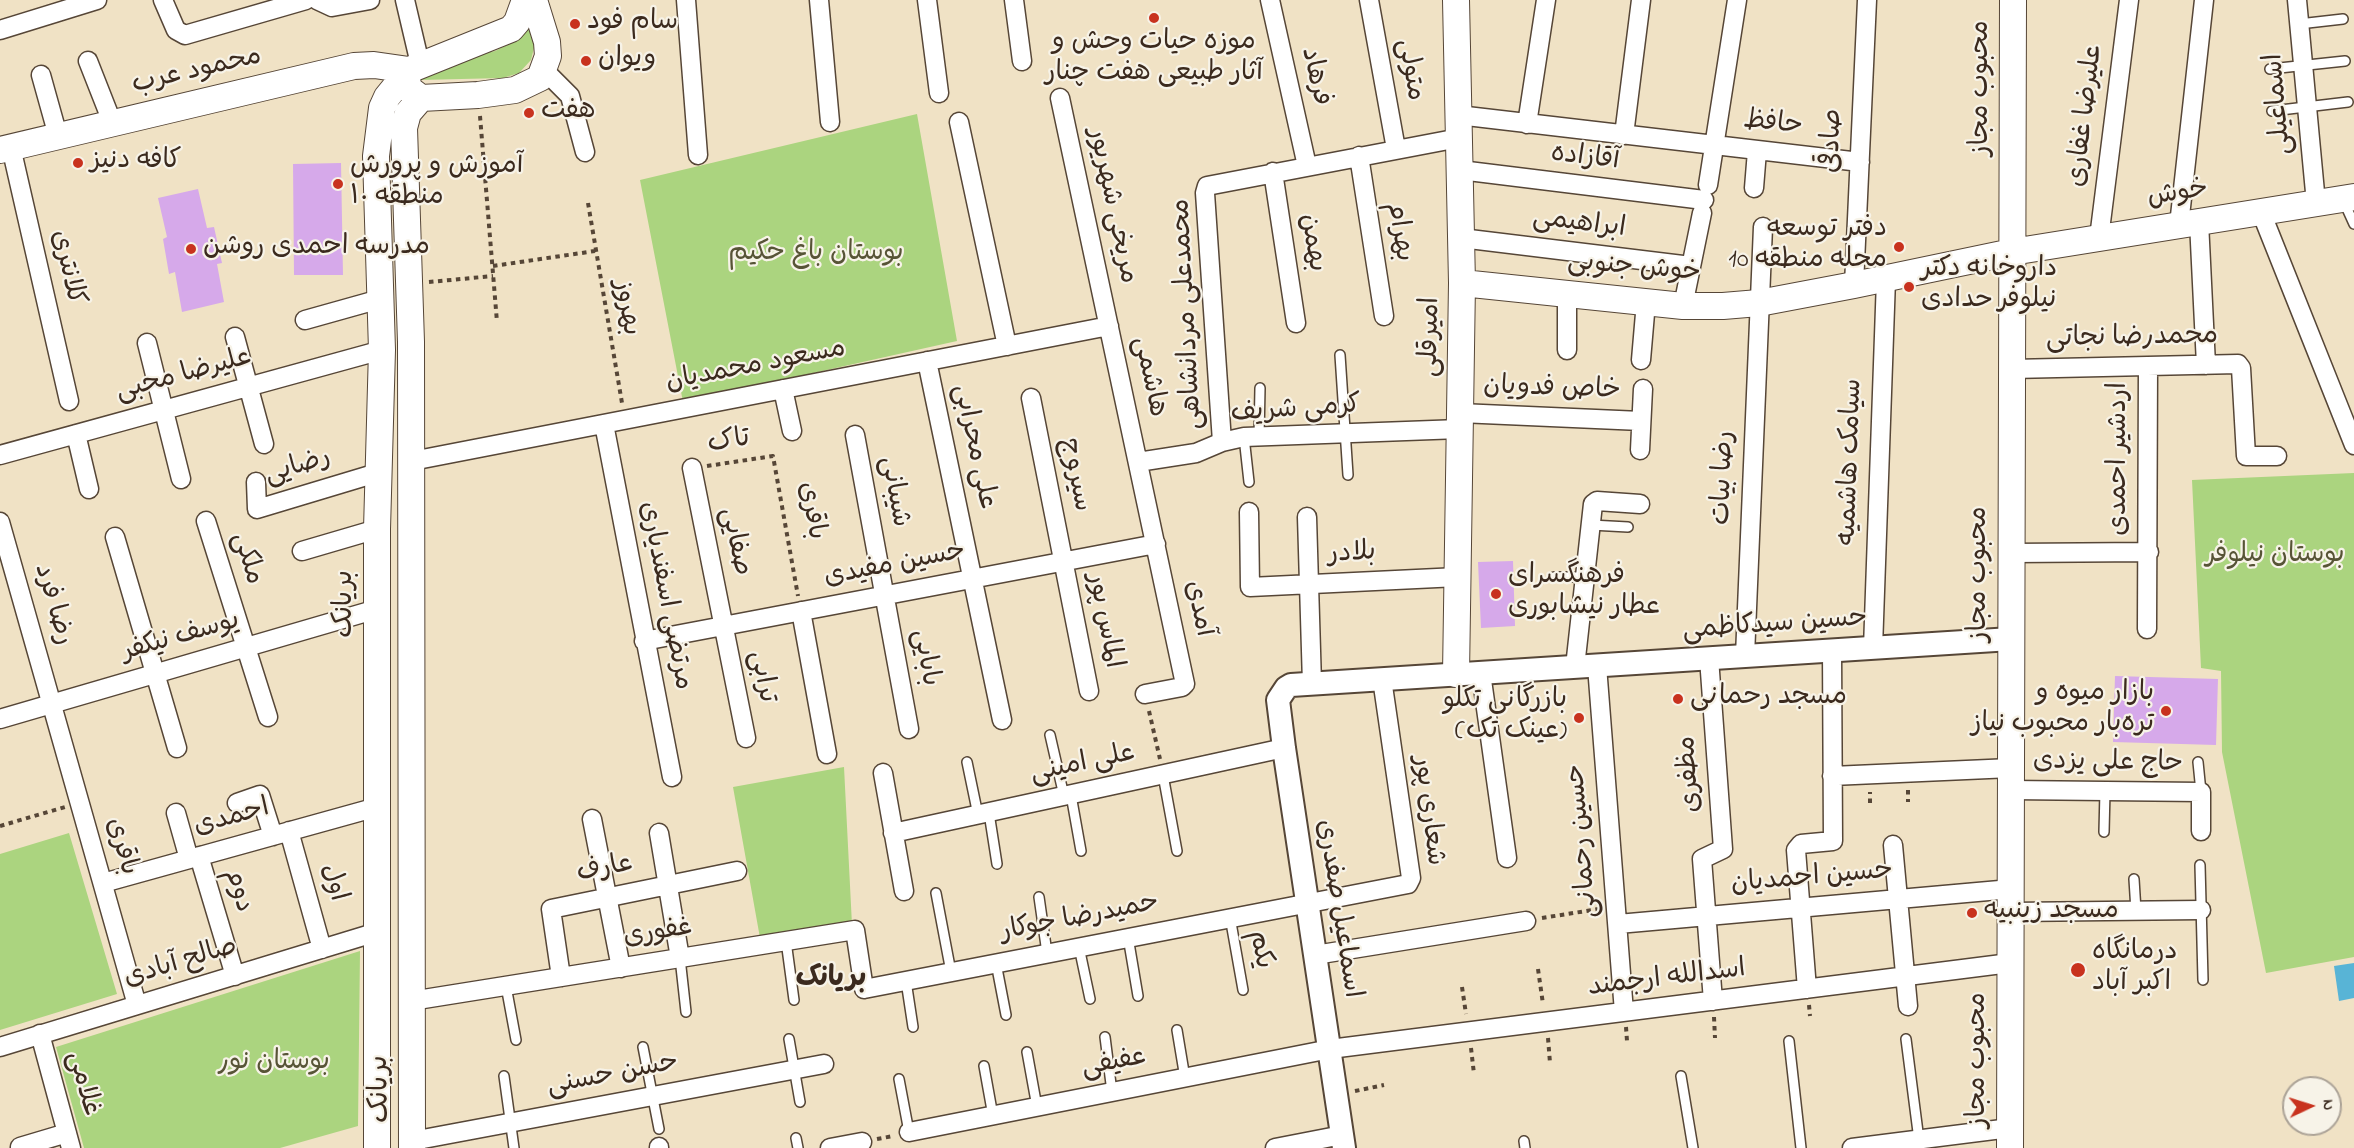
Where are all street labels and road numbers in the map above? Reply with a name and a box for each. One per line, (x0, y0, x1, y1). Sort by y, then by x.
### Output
street label: محبوب مجاز (1967, 20, 1999, 156)
street label: متولی (1388, 37, 1430, 103)
street label: محمود عرب (129, 41, 265, 103)
street label: علیرضا غفاری (2062, 43, 2112, 189)
street label: فرهاد (1292, 45, 1336, 109)
street label: اسماعیلی (2259, 52, 2301, 156)
street label: حافظ (1742, 106, 1804, 144)
street label: صادقی (1817, 108, 1851, 174)
street label: مریخی شهریور (1079, 125, 1143, 287)
street label: آقازاده (1549, 139, 1621, 179)
street label: خوش (2145, 174, 2211, 216)
street label: محمدعلی مردانشاهی (1167, 198, 1211, 430)
street label: بهرام (1377, 200, 1419, 264)
street label: ابراهیمی (1531, 203, 1627, 247)
street label: بهمن (1290, 212, 1332, 274)
street label: کلانتری (42, 227, 90, 309)
street label: خوش جنوبی (1566, 247, 1702, 291)
street label: بهروز (604, 278, 646, 338)
street label: امیرقلی (1415, 297, 1449, 377)
street label: محمدرضا نجاتی (2046, 321, 2218, 357)
street label: مسعود محمدیان (663, 334, 849, 400)
street label: هاشمی (1124, 334, 1172, 420)
street label: علیرضا محبی (113, 342, 255, 410)
street label: خاص فدویان (1483, 371, 1621, 409)
street label: سیامک هاشمیه (1833, 378, 1871, 546)
street label: علی محرابی (944, 382, 1002, 512)
street label: اردشیر احمدی (2105, 382, 2137, 536)
street label: کرمی شریف (1230, 390, 1362, 432)
street label: تاک (706, 424, 752, 462)
street label: رضا بیات (1707, 430, 1743, 526)
street label: سیروج (1051, 436, 1097, 514)
street label: رضایی (261, 443, 335, 493)
street label: شیبانی (871, 454, 915, 530)
street label: باقری (789, 480, 831, 542)
street label: مرتضی اسفندیاری (630, 499, 698, 693)
street label: صفایی (711, 505, 757, 579)
street label: محبوب مجاز (1965, 506, 1997, 642)
street label: ملکی (223, 529, 269, 589)
street label: حسین مفیدی (822, 536, 968, 596)
street label: بلادر (1327, 538, 1377, 572)
street label: رضا فرد (25, 561, 79, 649)
street label: بریانک (331, 570, 363, 638)
street label: الماس پور (1078, 571, 1128, 671)
street label: آمدی (1175, 578, 1219, 640)
street label: حسین سیدکاظمی (1682, 603, 1868, 649)
street label: یوسف نیکفر (118, 606, 244, 670)
street label: بابایی (903, 627, 945, 689)
street label: ترابی (740, 648, 782, 706)
street label: مظفری (1672, 735, 1710, 813)
street label: علی امینی (1028, 738, 1138, 792)
street label: حاج علی یزدی (2033, 746, 2183, 782)
street label: شعاری پور (1404, 754, 1450, 868)
street label: حسین رحمانی (1561, 763, 1607, 919)
street label: احمدی (191, 793, 273, 845)
street label: باقری (96, 815, 144, 879)
street label: اسماعیل صفدری (1307, 817, 1367, 1001)
street label: عارف (574, 849, 636, 891)
street label: حسین احمدیان (1730, 856, 1894, 902)
street label: اول (311, 861, 353, 905)
street label: دوم (215, 865, 259, 917)
street label: حمیدرضا جوکار (998, 888, 1162, 950)
street label: غفوری (621, 913, 695, 955)
street label: یکم (1240, 928, 1278, 972)
street label: صالح آبادی (120, 931, 242, 997)
street label: اسدالله ارجمند (1586, 954, 1748, 1006)
street label: محبوب مجاز (1964, 992, 1996, 1128)
street label: عفیفی (1079, 1042, 1149, 1086)
street label: حسن حسنی (545, 1047, 681, 1105)
street label: غلامی (58, 1048, 106, 1120)
street label: بریانک (365, 1055, 399, 1123)

